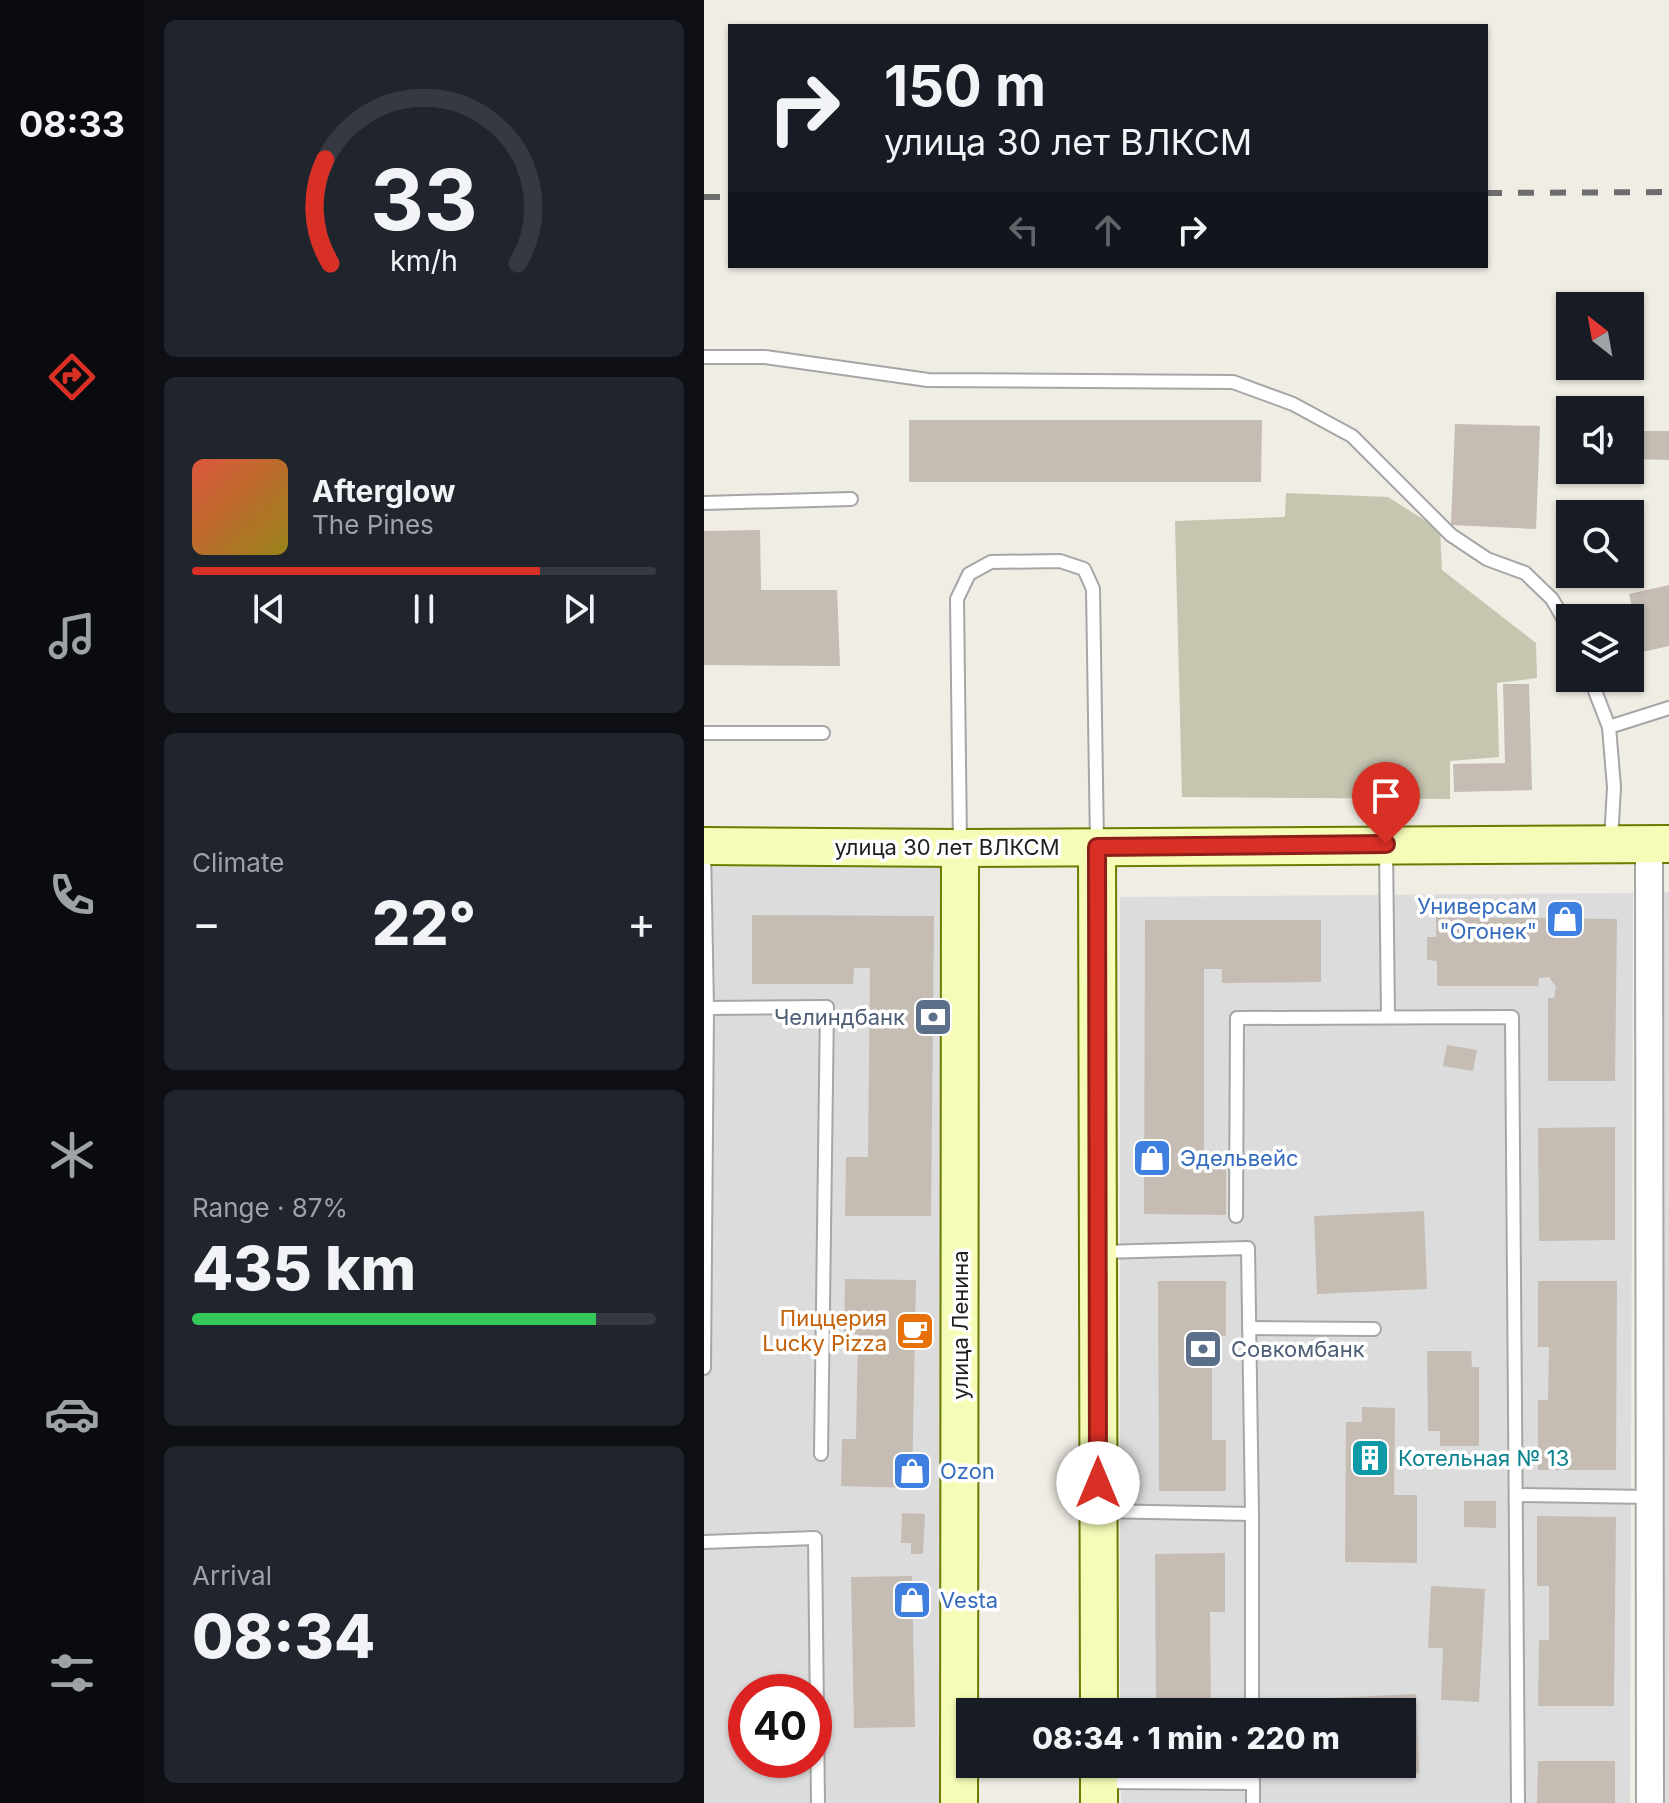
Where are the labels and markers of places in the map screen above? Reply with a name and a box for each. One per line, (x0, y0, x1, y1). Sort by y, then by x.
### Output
pin (1352, 762, 1420, 844)
place label: Универсам "Огонек" (1417, 893, 1537, 944)
shop icon: Универсам "Огонек" (1544, 898, 1586, 940)
bank icon: Челиндбанк (912, 996, 954, 1038)
place label: Челиндбанк (774, 1004, 905, 1030)
shop icon: Эдельвейс (1131, 1137, 1173, 1179)
place label: Эдельвейс (1180, 1145, 1299, 1171)
place label: Пиццерия Lucky Pizza (762, 1305, 887, 1356)
cafe icon: Пиццерия Lucky Pizza (894, 1310, 936, 1352)
bank icon: Совкомбанк (1182, 1328, 1224, 1370)
place label: Совкомбанк (1231, 1336, 1365, 1362)
building icon: Котельная № 13 (1349, 1437, 1391, 1479)
place label: Котельная № 13 (1398, 1445, 1569, 1471)
shop icon: Ozon (891, 1450, 933, 1492)
place label: Ozon (940, 1458, 995, 1484)
shop icon: Vesta (891, 1579, 933, 1621)
place label: Vesta (940, 1587, 998, 1613)

